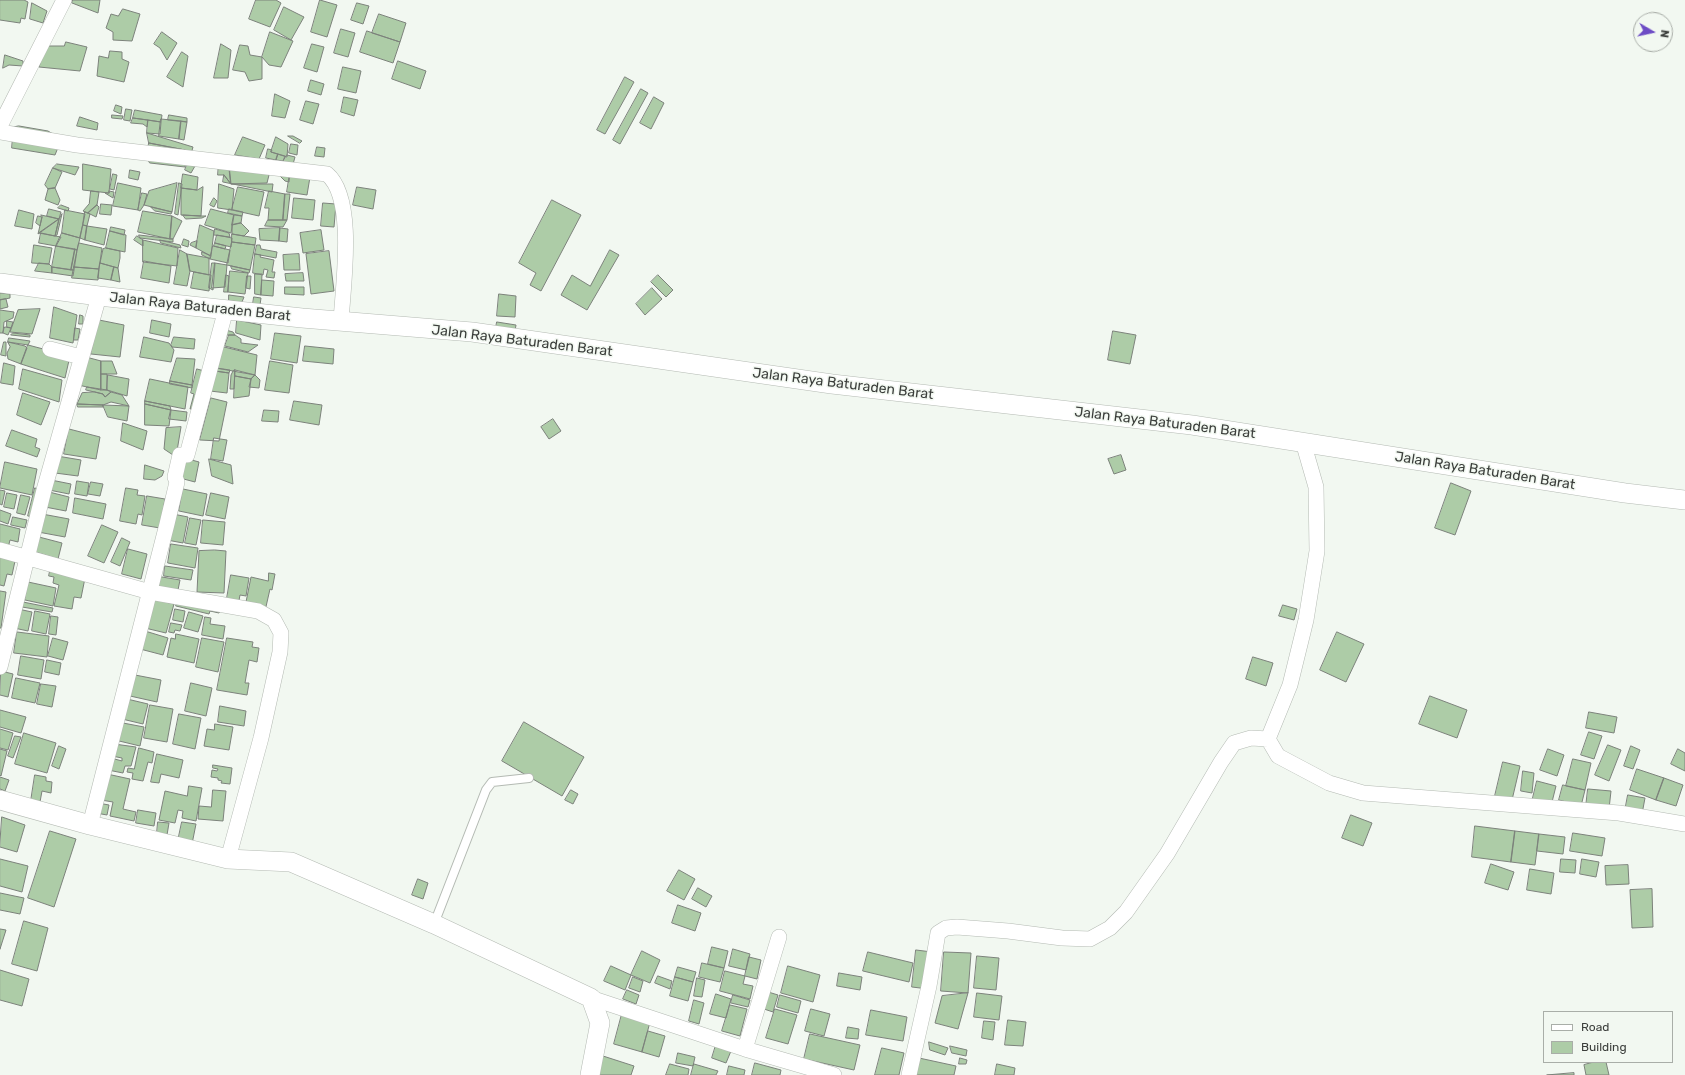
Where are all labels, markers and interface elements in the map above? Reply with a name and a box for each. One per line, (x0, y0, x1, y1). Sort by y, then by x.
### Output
north arrow (1633, 12, 1673, 52)
text: N (1657, 29, 1671, 39)
street label: Jalan Raya Baturaden Barat (108, 289, 292, 325)
street label: Jalan Raya Baturaden Barat (431, 322, 613, 360)
street label: Jalan Raya Baturaden Barat (752, 365, 934, 403)
street label: Jalan Raya Baturaden Barat (1074, 404, 1256, 442)
street label: Jalan Raya Baturaden Barat (1394, 448, 1576, 494)
legend (1543, 1011, 1673, 1063)
text: Road (1581, 1020, 1609, 1034)
text: Building (1581, 1040, 1627, 1054)

